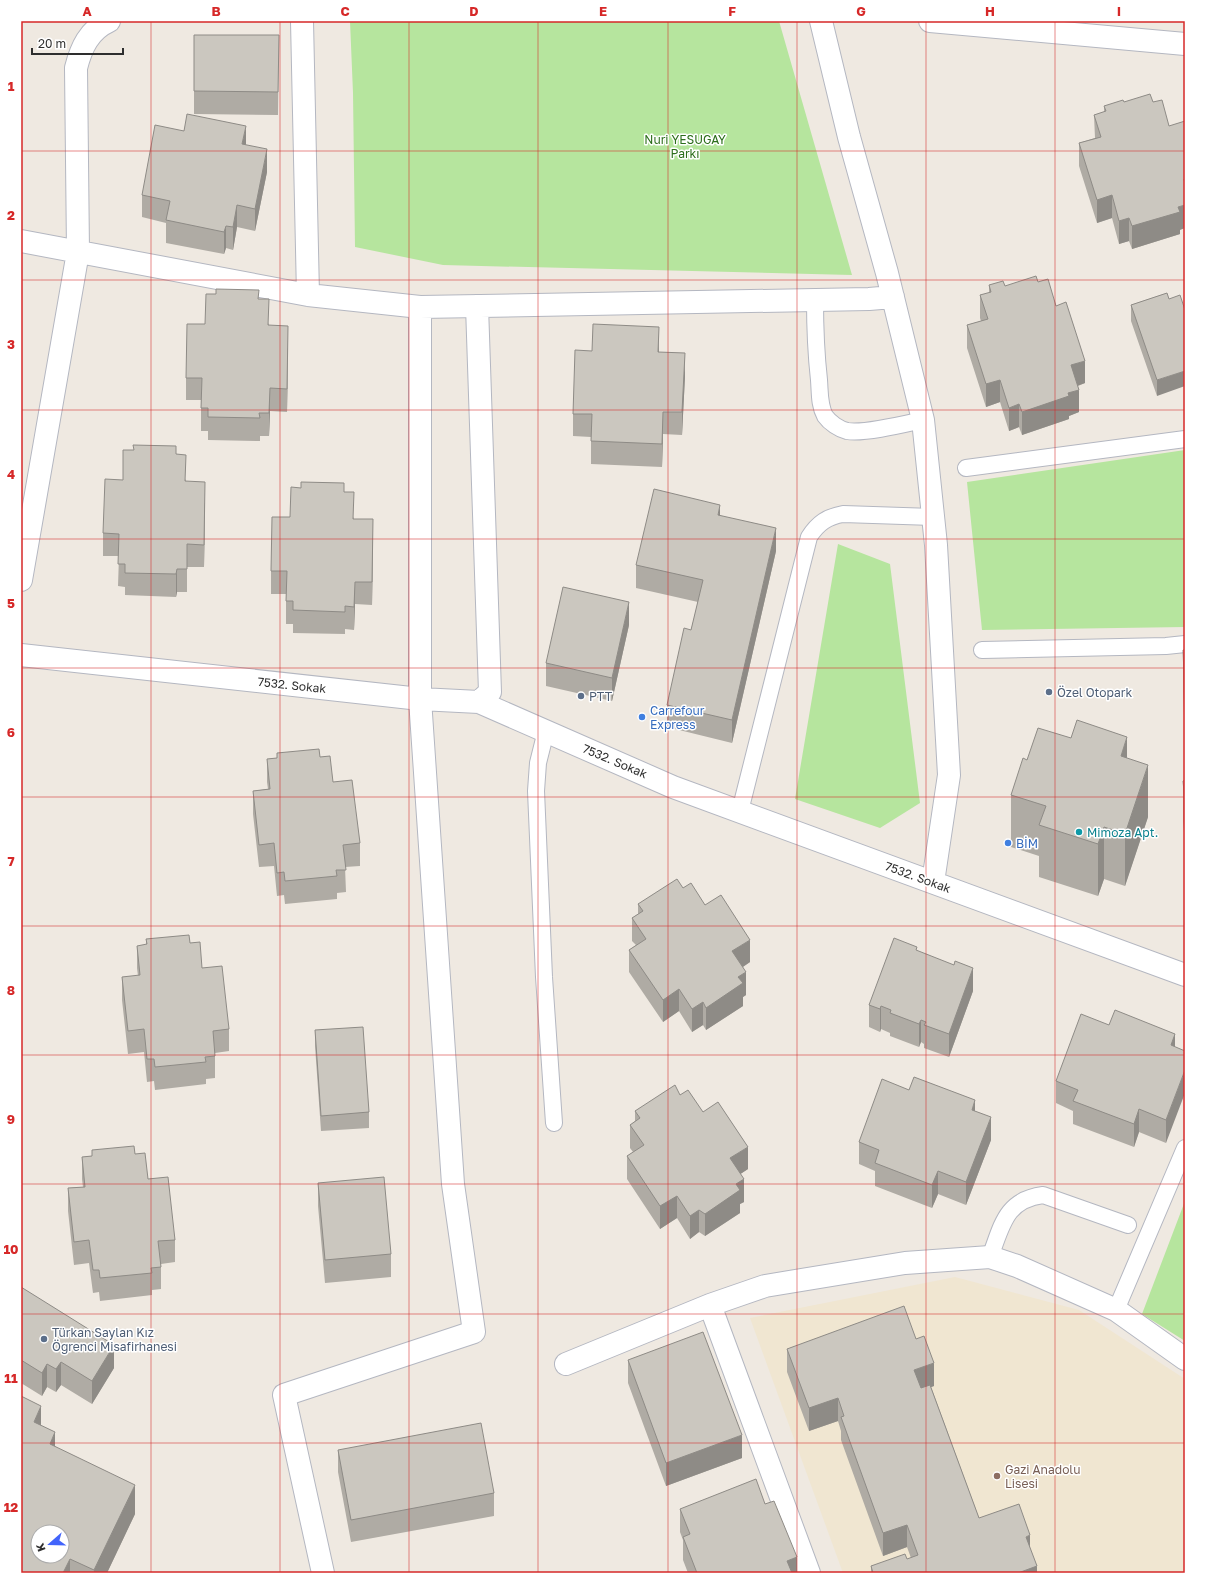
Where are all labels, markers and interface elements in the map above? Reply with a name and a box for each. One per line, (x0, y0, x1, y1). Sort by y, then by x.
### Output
text: A (82, 3, 92, 19)
text: B (211, 3, 221, 19)
text: C (340, 3, 350, 19)
text: D (469, 3, 479, 19)
text: E (599, 3, 607, 19)
text: F (728, 3, 736, 19)
text: G (856, 3, 866, 19)
text: H (985, 3, 995, 19)
text: I (1117, 3, 1121, 19)
scale bar (32, 30, 123, 56)
text: 20 m (38, 36, 66, 51)
text: 1 (8, 78, 15, 94)
park label: Nuri YESUGAY Parkı (644, 132, 726, 161)
text: 2 (7, 207, 15, 223)
text: 3 (7, 336, 15, 352)
text: 4 (7, 466, 15, 482)
text: 5 (7, 595, 15, 611)
street label: 7532. Sokak (257, 674, 327, 696)
place label: Özel Otopark (1057, 685, 1132, 700)
marker: Özel Otopark (1044, 687, 1054, 697)
place label: PTT (589, 689, 613, 704)
marker: PTT (576, 691, 586, 701)
place label: Carrefour Express (650, 703, 705, 732)
marker: Carrefour Express (637, 712, 647, 722)
text: 6 (7, 724, 15, 740)
street label: 7532. Sokak (580, 741, 650, 781)
place label: Mimoza Apt. (1087, 825, 1158, 840)
marker: Mimoza Apt. (1074, 827, 1084, 837)
place label: BİM (1016, 836, 1038, 851)
marker: BİM (1003, 838, 1013, 848)
text: 7 (7, 853, 15, 869)
street label: 7532. Sokak (883, 858, 953, 896)
text: 8 (7, 982, 15, 998)
text: 9 (7, 1111, 15, 1127)
text: 10 (3, 1241, 19, 1257)
place label: Türkan Saylan Kız Öğrenci Misafirhanesi (52, 1325, 177, 1354)
marker: Türkan Saylan Kız Öğrenci Misafirhanesi (39, 1334, 49, 1344)
text: 11 (4, 1370, 18, 1386)
place label: Gazi Anadolu Lisesi (1005, 1462, 1080, 1491)
marker: Gazi Anadolu Lisesi (992, 1471, 1002, 1481)
text: 12 (4, 1499, 18, 1515)
north arrow (30, 1524, 70, 1564)
text: K (33, 1542, 48, 1554)

